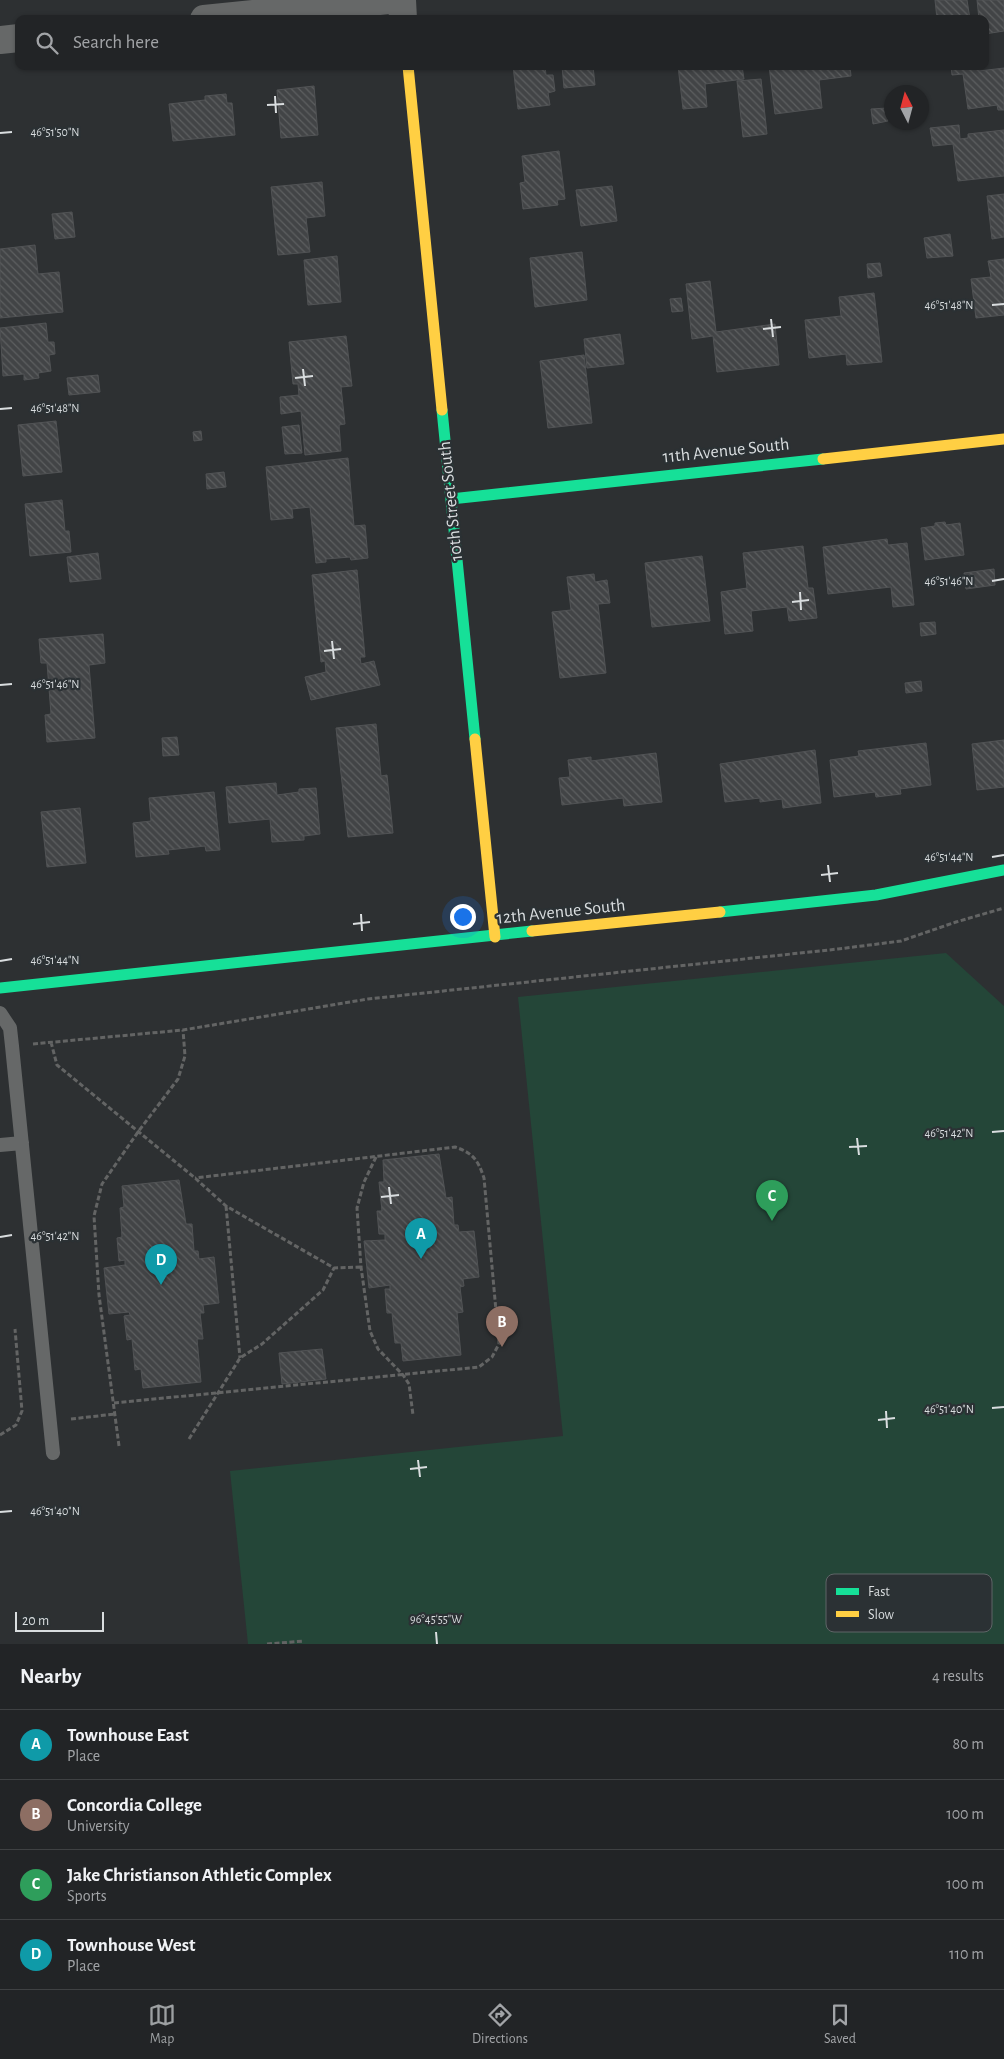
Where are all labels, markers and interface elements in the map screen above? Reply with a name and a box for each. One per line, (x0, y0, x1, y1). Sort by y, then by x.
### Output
search box (15, 15, 989, 70)
icon: search (33, 29, 61, 57)
text: Search here (73, 33, 159, 52)
north arrow (884, 85, 929, 130)
text: 46°51'50"N (31, 126, 79, 138)
text: 46°51'48"N (924, 299, 974, 311)
text: 46°51'48"N (30, 402, 80, 414)
street label: 11th Avenue South (662, 435, 790, 467)
street label: 10th Street South (436, 440, 466, 562)
text: 46°51'46"N (924, 575, 974, 587)
text: 46°51'46"N (30, 678, 80, 690)
text: 46°51'44"N (924, 851, 974, 863)
street label: 12th Avenue South (496, 896, 626, 928)
your location (450, 904, 476, 930)
text: 46°51'44"N (30, 954, 80, 966)
text: 46°51'42"N (925, 1127, 973, 1139)
pin: C (756, 1180, 788, 1221)
pin: A (405, 1218, 437, 1259)
text: 46°51'42"N (31, 1230, 79, 1242)
pin: D (145, 1244, 177, 1285)
pin: B (486, 1306, 518, 1347)
text: 46°51'40"N (924, 1403, 974, 1415)
text: 46°51'40"N (30, 1505, 80, 1517)
legend (826, 1574, 992, 1632)
text: Fast (868, 1585, 890, 1599)
text: Slow (868, 1608, 895, 1622)
scale bar (15, 1609, 104, 1632)
text: 96°45'55"W (410, 1613, 462, 1625)
text: 20 m (22, 1614, 49, 1628)
text: Nearby (20, 1666, 81, 1687)
text: 4 results (932, 1668, 984, 1684)
text: Townhouse East (67, 1726, 189, 1745)
text: A (31, 1736, 41, 1752)
text: 80 m (953, 1736, 984, 1752)
text: Place (67, 1748, 100, 1764)
text: Concordia College (67, 1796, 202, 1815)
text: B (31, 1806, 41, 1822)
text: 100 m (946, 1806, 984, 1822)
text: University (67, 1818, 130, 1834)
text: Jake Christianson Athletic Complex (67, 1866, 332, 1885)
text: C (32, 1876, 40, 1892)
text: 100 m (946, 1876, 984, 1892)
text: Sports (67, 1888, 107, 1904)
text: Townhouse West (67, 1936, 195, 1955)
text: D (31, 1946, 41, 1962)
text: 110 m (949, 1946, 984, 1962)
text: Place (67, 1958, 100, 1974)
tab: Map (148, 2001, 176, 2048)
tab: Directions (472, 2001, 528, 2048)
tab: Saved (824, 2001, 856, 2048)

